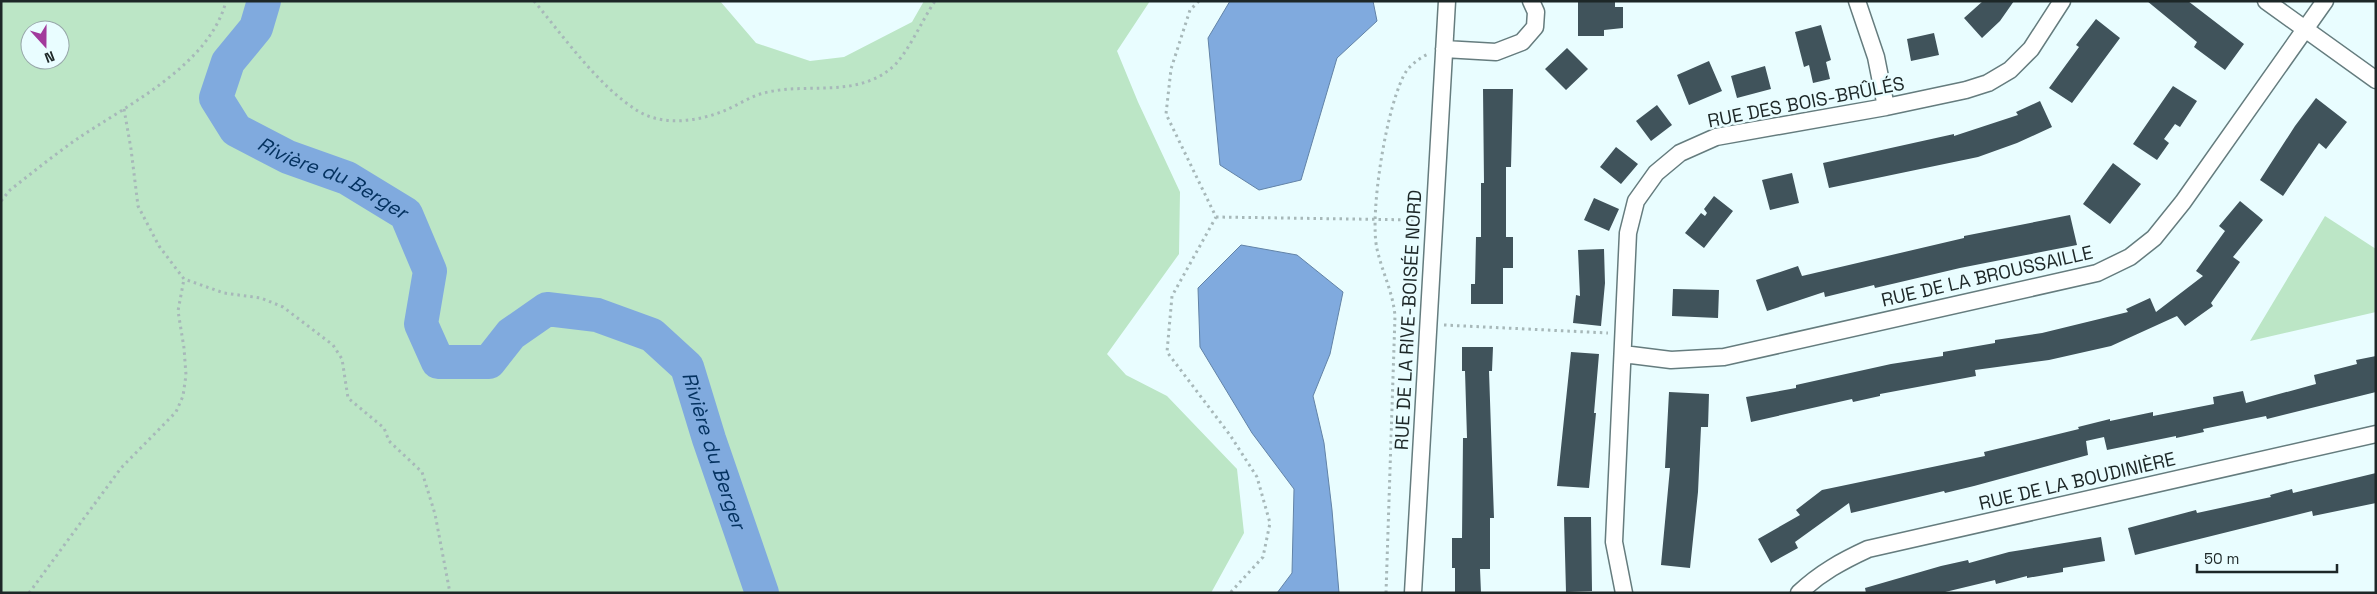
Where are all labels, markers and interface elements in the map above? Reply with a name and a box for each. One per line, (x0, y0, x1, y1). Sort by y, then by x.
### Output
north arrow (20, 20, 70, 70)
text: N (42, 47, 57, 67)
street label: RUE DES BOIS-BRÛLÉS (1705, 71, 1907, 133)
water label: Rivière du Berger (253, 130, 415, 226)
street label: RUE DE LA RIVE-BOISÉE NORD (1389, 189, 1427, 451)
street label: RUE DE LA BROUSSAILLE (1879, 239, 2095, 313)
water label: Rivière du Berger (676, 369, 753, 535)
street label: RUE DE LA BOUDINIÈRE (1976, 446, 2178, 516)
scale bar (2197, 542, 2337, 574)
text: 50 m (2204, 549, 2239, 568)

